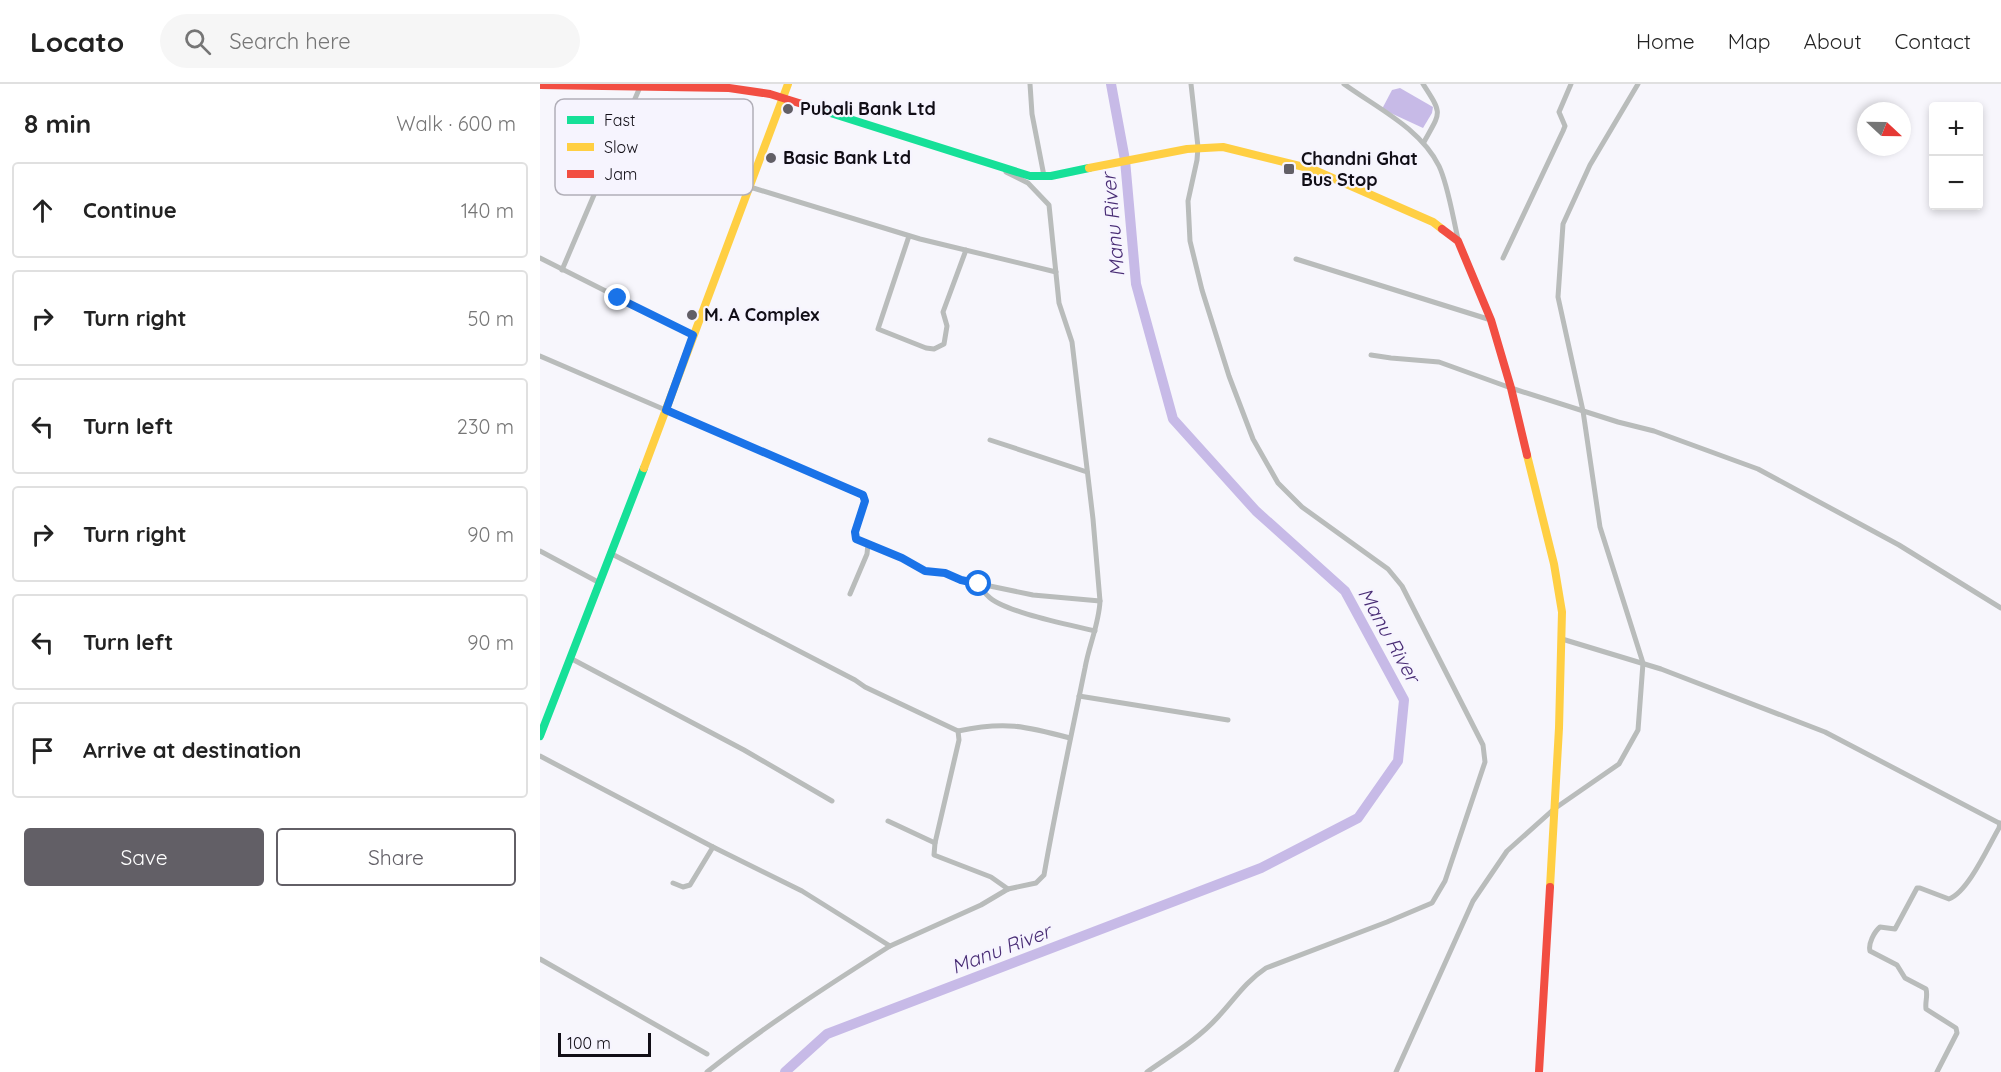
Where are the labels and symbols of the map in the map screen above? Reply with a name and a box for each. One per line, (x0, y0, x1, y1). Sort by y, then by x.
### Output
place label: Pubali Bank Ltd (800, 97, 936, 120)
legend (555, 99, 753, 195)
marker: Pubali Bank Ltd (781, 102, 795, 116)
north arrow (1857, 102, 1911, 156)
text: Fast (604, 110, 635, 130)
text: Slow (604, 137, 638, 157)
place label: Basic Bank Ltd (783, 146, 911, 169)
place label: Chandni Ghat Bus Stop (1301, 147, 1418, 191)
marker: Basic Bank Ltd (764, 151, 778, 165)
marker: Chandni Ghat Bus Stop (1282, 162, 1296, 176)
text: Jam (604, 164, 637, 184)
water label: Manu River (1095, 170, 1129, 278)
route end (604, 284, 630, 310)
place label: M. A Complex (704, 303, 820, 326)
marker: M. A Complex (685, 308, 699, 322)
route start (965, 570, 991, 596)
water label: Manu River (1353, 583, 1427, 688)
water label: Manu River (948, 917, 1056, 979)
scale bar (558, 1030, 651, 1058)

